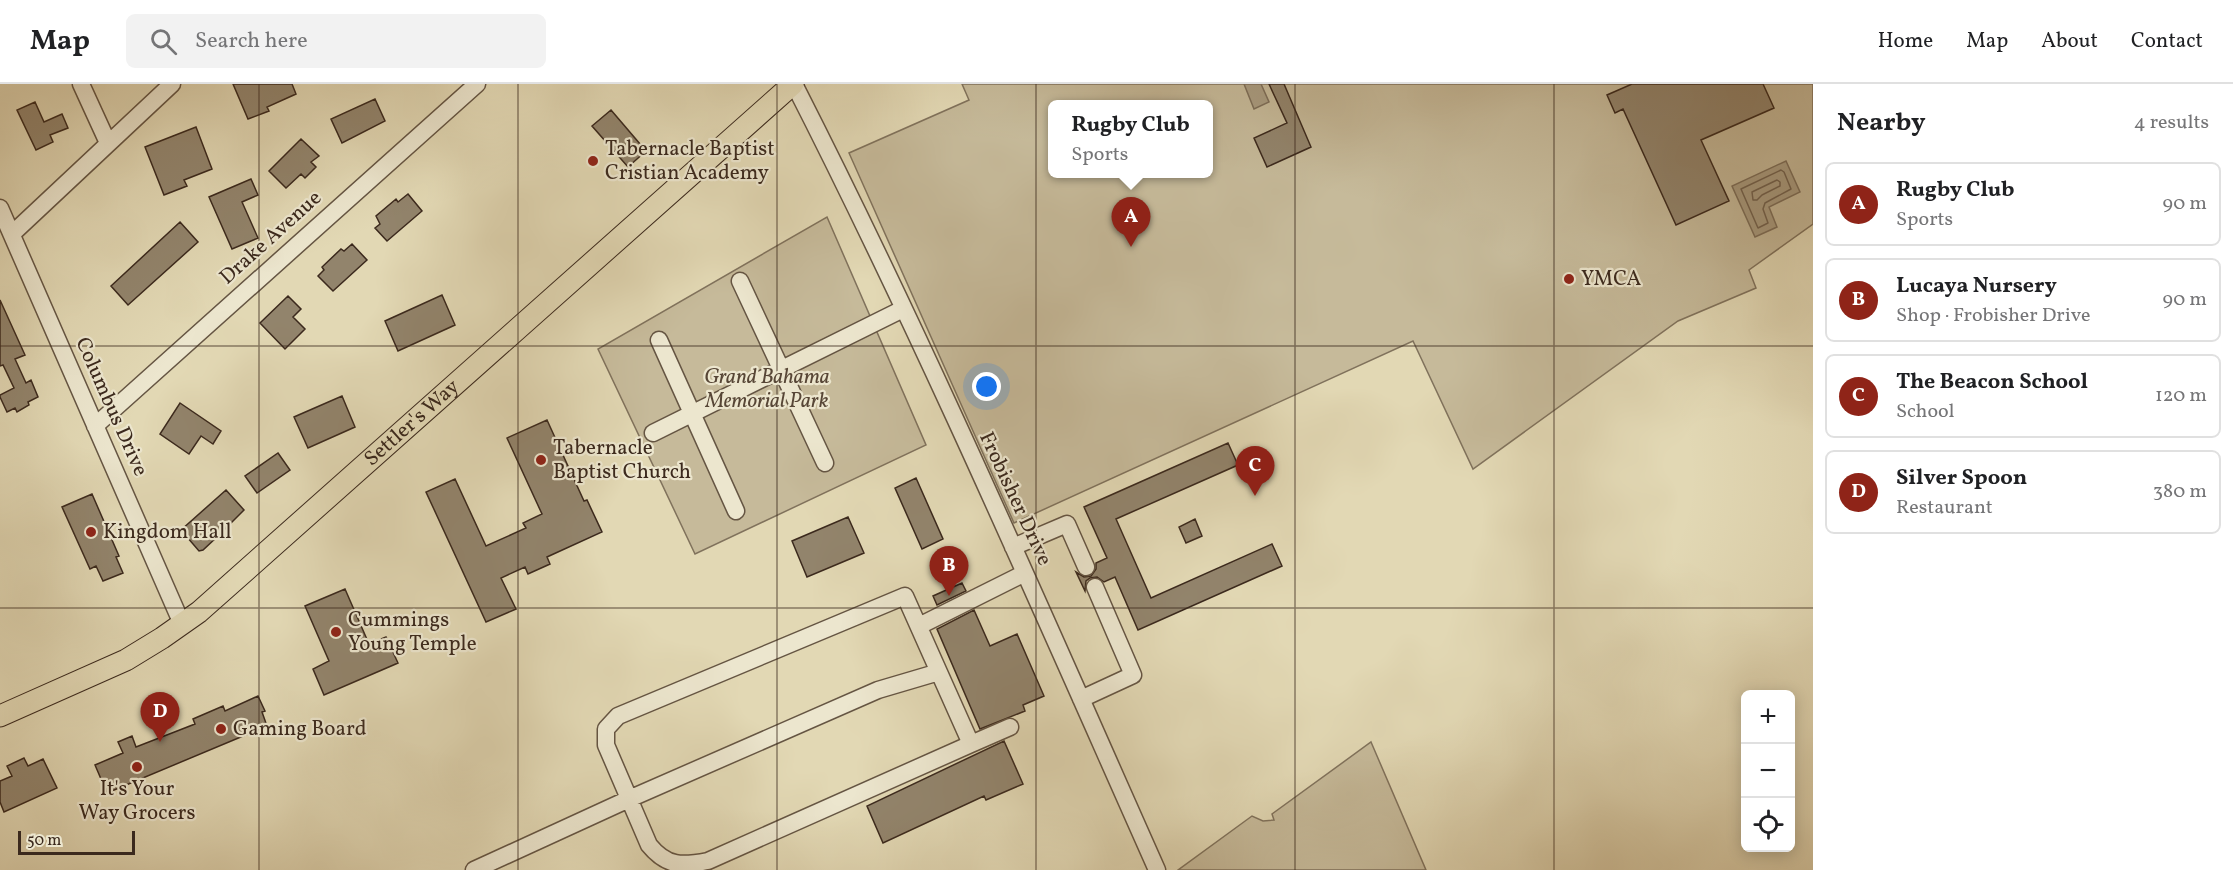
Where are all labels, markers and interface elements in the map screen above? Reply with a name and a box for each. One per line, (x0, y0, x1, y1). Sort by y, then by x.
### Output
search box (126, 14, 546, 68)
text: Map (30, 22, 90, 61)
icon: search (147, 25, 180, 58)
text: Search here (195, 26, 308, 57)
text: Home (1878, 27, 1933, 56)
text: Map (1966, 27, 2008, 56)
text: About (2041, 27, 2098, 56)
text: Contact (2131, 27, 2203, 56)
popup (1048, 100, 1213, 178)
text: Nearby (1837, 105, 1926, 141)
text: 4 results (2134, 109, 2209, 137)
text: Rugby Club (1071, 110, 1190, 141)
place label: Tabernacle Baptist Cristian Academy (605, 135, 775, 188)
text: Sports (1071, 141, 1128, 169)
marker: Tabernacle Baptist Cristian Academy (586, 154, 600, 168)
text: Rugby Club (1896, 175, 2014, 206)
street label: Drake Avenue (214, 184, 329, 292)
text: A (1851, 190, 1866, 218)
text: 90 m (2163, 190, 2207, 218)
pin: A (1112, 198, 1150, 247)
text: Sports (1896, 206, 1953, 234)
place label: YMCA (1581, 265, 1641, 294)
text: Lucaya Nursery (1896, 271, 2057, 302)
marker: YMCA (1562, 272, 1576, 286)
text: B (1852, 286, 1865, 314)
text: 90 m (2163, 286, 2207, 314)
text: Shop · Frobisher Drive (1896, 302, 2091, 330)
street label: Columbus Drive (67, 333, 155, 481)
park label: Grand Bahama Memorial Park (704, 363, 830, 416)
text: The Beacon School (1896, 367, 2088, 398)
street label: Settler's Way (358, 372, 466, 473)
your location (972, 372, 1001, 401)
text: C (1852, 382, 1865, 410)
text: 120 m (2155, 382, 2207, 410)
text: School (1896, 398, 1954, 426)
street label: Frobisher Drive (971, 427, 1059, 571)
place label: Tabernacle Baptist Church (553, 434, 691, 487)
pin: C (1236, 446, 1274, 496)
marker: Tabernacle Baptist Church (534, 453, 548, 467)
text: Silver Spoon (1896, 463, 2027, 494)
text: D (1851, 478, 1866, 506)
text: 380 m (2153, 478, 2207, 506)
text: Restaurant (1896, 494, 1993, 522)
place label: Kingdom Hall (103, 518, 231, 547)
marker: Kingdom Hall (84, 525, 98, 539)
pin: B (930, 546, 968, 596)
place label: Cummings Young Temple (348, 606, 477, 659)
marker: Cummings Young Temple (329, 625, 343, 639)
map controls (1741, 690, 1795, 852)
button: + (1741, 690, 1795, 744)
pin: D (140, 692, 180, 742)
place label: Gaming Board (233, 715, 367, 744)
marker: Gaming Board (214, 722, 228, 736)
button: − (1741, 744, 1795, 798)
marker: It's Your Way Grocers (130, 760, 144, 774)
place label: It's Your Way Grocers (79, 775, 195, 828)
button: locate (1741, 798, 1795, 852)
scale bar (18, 828, 135, 856)
text: 50 m (27, 830, 61, 852)

